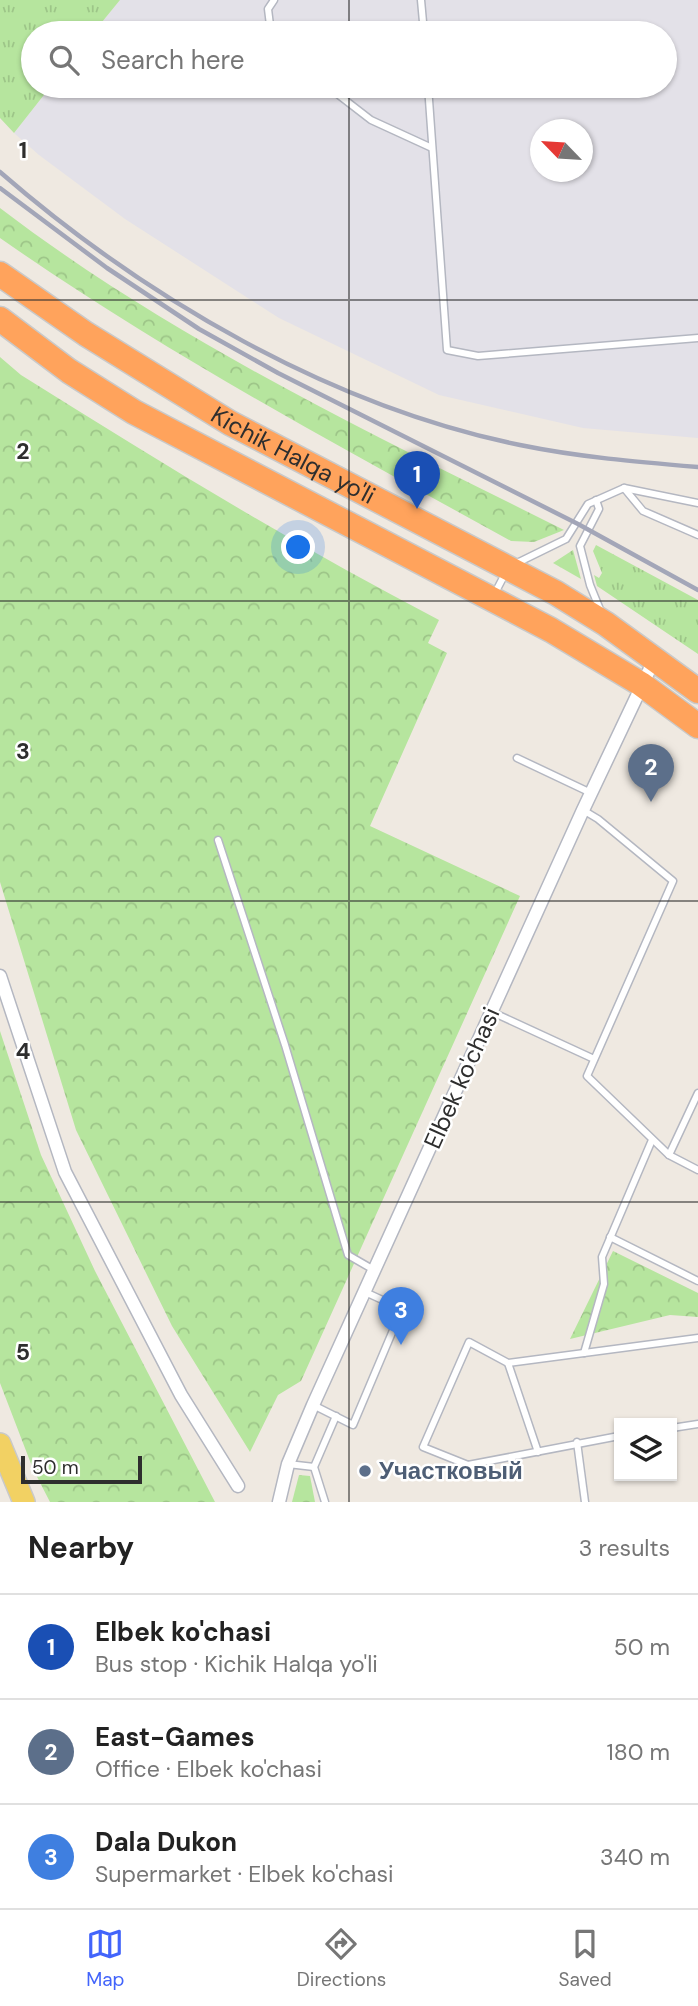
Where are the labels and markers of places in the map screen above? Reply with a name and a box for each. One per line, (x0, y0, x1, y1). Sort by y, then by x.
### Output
pin: 1 (394, 451, 440, 509)
pin: 2 (628, 744, 674, 802)
pin: 3 (378, 1287, 424, 1345)
place label: Участковый (379, 1455, 523, 1486)
marker: Участковый (357, 1463, 373, 1479)

